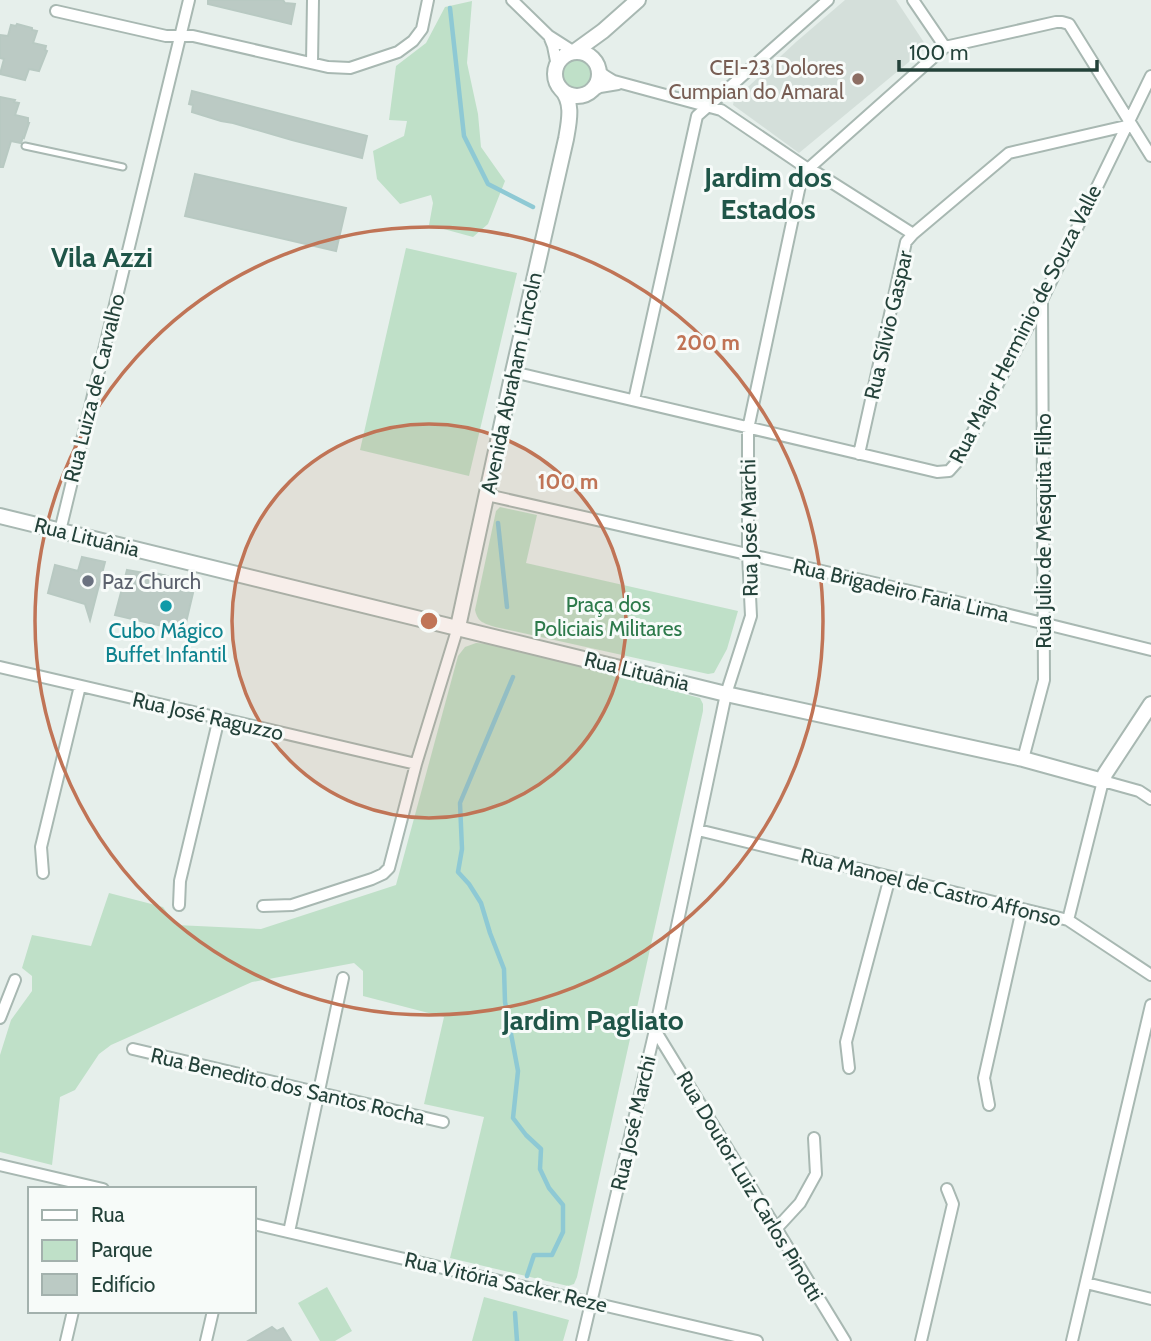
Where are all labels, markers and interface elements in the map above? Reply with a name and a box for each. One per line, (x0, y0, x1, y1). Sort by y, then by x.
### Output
scale bar (899, 28, 1097, 72)
text: 100 m (909, 40, 968, 65)
place label: CEI-23 Dolores Cumpian do Amaral (668, 55, 844, 104)
marker: CEI-23 Dolores Cumpian do Amaral (850, 71, 866, 87)
district label: Jardim dos Estados (703, 160, 832, 226)
street label: Rua Major Herminio de Souza Valle (944, 180, 1107, 468)
district label: Vila Azzi (51, 240, 153, 274)
street label: Rua Sílvio Gaspar (859, 248, 917, 402)
street label: Avenida Abraham Lincoln (475, 270, 547, 496)
street label: Rua Luiza de Carvalho (58, 291, 130, 485)
text: 200 m (676, 330, 740, 355)
street label: Rua Julio de Mesquita Filho (1031, 413, 1056, 649)
street label: Rua José Marchi (735, 459, 763, 597)
text: 100 m (538, 469, 598, 494)
street label: Rua Lituânia (32, 512, 142, 562)
street label: Rua Brigadeiro Faria Lima (791, 553, 1011, 627)
place label: Paz Church (102, 569, 201, 594)
marker: Paz Church (80, 573, 96, 589)
park label: Praça dos Policiais Militares (534, 592, 682, 641)
marker: Cubo Mágico Buffet Infantil (158, 598, 174, 614)
centre of rings (417, 609, 441, 633)
place label: Cubo Mágico Buffet Infantil (105, 618, 227, 667)
street label: Rua Lituânia (582, 646, 692, 696)
street label: Rua José Raguzzo (130, 686, 286, 746)
street label: Rua Manoel de Castro Affonso (798, 843, 1064, 931)
district label: Jardim Pagliato (501, 1003, 684, 1037)
street label: Rua Benedito dos Santos Rocha (148, 1042, 428, 1130)
street label: Rua José Marchi (605, 1053, 661, 1193)
street label: Rua Doutor Luiz Carlos Pinotti (671, 1066, 829, 1306)
legend (28, 1187, 256, 1313)
text: Rua (91, 1202, 125, 1227)
text: Parque (91, 1237, 153, 1262)
street label: Rua Vitória Sacker Reze (402, 1247, 610, 1318)
text: Edifício (91, 1272, 155, 1297)

